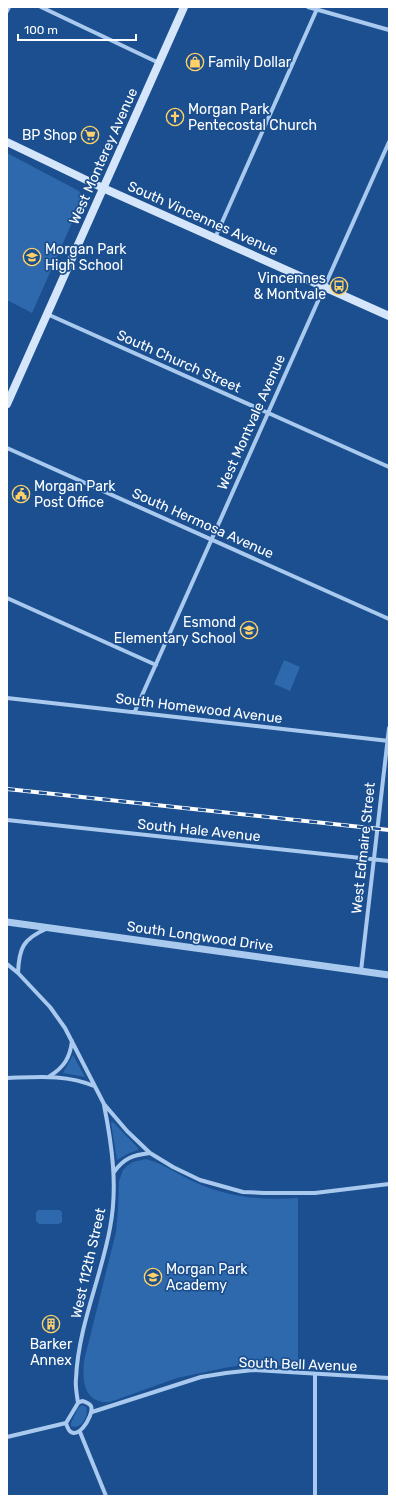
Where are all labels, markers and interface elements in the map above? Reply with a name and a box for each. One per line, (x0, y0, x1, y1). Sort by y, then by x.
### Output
scale bar (18, 16, 136, 42)
text: 100 m (24, 23, 58, 37)
shop icon: Family Dollar (185, 52, 205, 72)
place label: Family Dollar (208, 54, 292, 71)
street label: West Monterey Avenue (66, 85, 141, 227)
place label: Morgan Park Pentecostal Church (188, 101, 317, 134)
church icon: Morgan Park Pentecostal Church (165, 107, 185, 127)
supermarket icon: BP Shop (80, 125, 100, 145)
place label: BP Shop (22, 127, 77, 144)
street label: South Vincennes Avenue (125, 178, 281, 259)
place label: Morgan Park High School (45, 241, 127, 274)
school or university icon: Morgan Park High School (22, 247, 42, 267)
place label: Vincennes & Montvale (253, 270, 326, 303)
bus stop icon: Vincennes & Montvale (329, 276, 349, 296)
street label: South Church Street (114, 326, 244, 397)
street label: West Montvale Avenue (214, 352, 289, 493)
place label: Morgan Park Post Office (34, 478, 116, 511)
public building icon: Morgan Park Post Office (11, 484, 31, 504)
street label: South Hermosa Avenue (129, 485, 276, 562)
place label: Esmond Elementary School (114, 614, 236, 647)
school or university icon: Esmond Elementary School (239, 620, 259, 640)
street label: South Homewood Avenue (114, 690, 284, 727)
street label: West Edmaire Street (348, 781, 379, 915)
street label: South Hale Avenue (137, 816, 261, 845)
street label: South Longwood Drive (126, 918, 274, 955)
street label: West 112th Street (68, 1206, 110, 1320)
place label: Morgan Park Academy (166, 1261, 248, 1294)
school or university icon: Morgan Park Academy (143, 1267, 163, 1287)
building icon: Barker Annex (41, 1314, 61, 1334)
place label: Barker Annex (30, 1336, 73, 1369)
street label: South Bell Avenue (238, 1354, 358, 1375)

